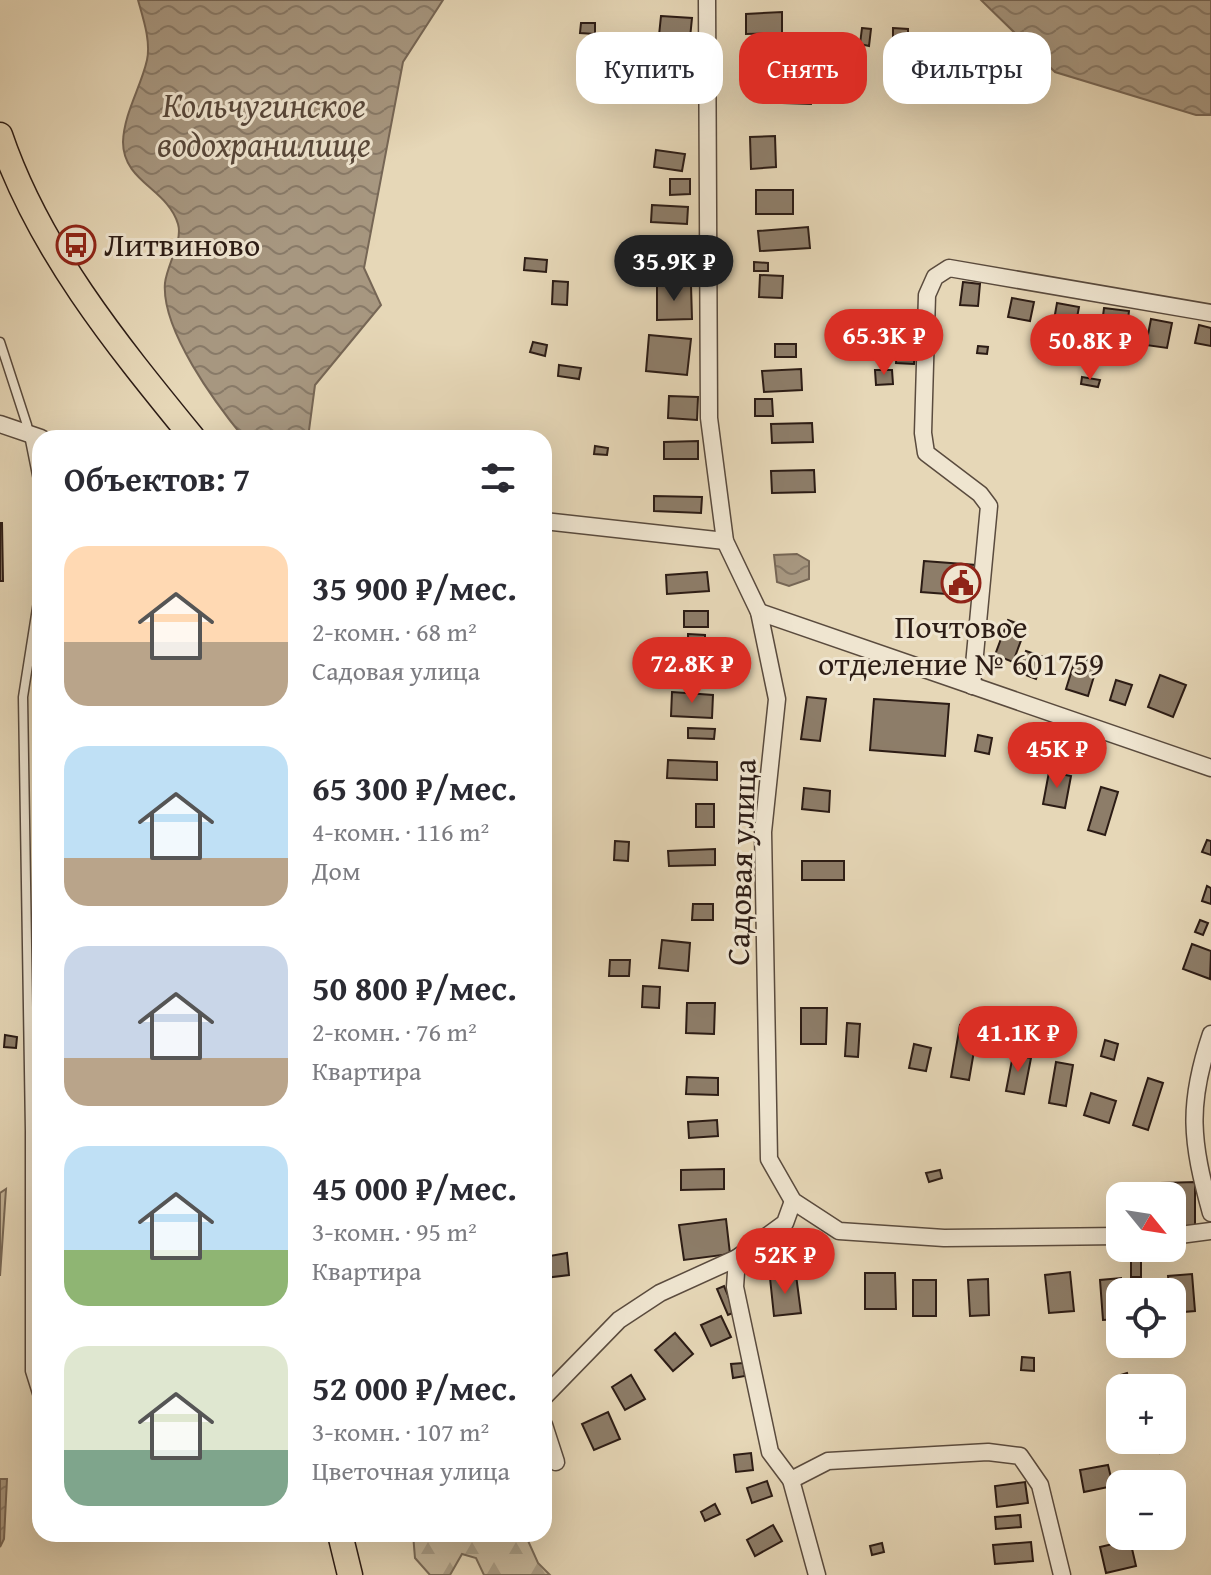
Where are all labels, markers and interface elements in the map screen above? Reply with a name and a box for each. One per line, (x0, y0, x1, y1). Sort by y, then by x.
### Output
chip: Купить (576, 32, 723, 104)
chip: Снять (739, 32, 867, 104)
chip: Фильтры (883, 32, 1051, 104)
water label: Кольчугинское водохранилище (157, 80, 371, 168)
place label: Литвиново (104, 221, 260, 268)
bus stop icon: Литвиново (55, 224, 97, 266)
pin: 35.9K ₽ (600, 235, 748, 303)
text: 35.9K ₽ (632, 241, 716, 280)
pin: 65.3K ₽ (810, 309, 958, 377)
pin: 50.8K ₽ (1016, 314, 1164, 382)
text: 65.3K ₽ (842, 315, 926, 354)
text: 50.8K ₽ (1048, 320, 1132, 359)
text: Объектов: 7 (64, 454, 250, 503)
icon: filters (476, 456, 520, 500)
public building icon: Почтовое отделение № 601759 (940, 562, 982, 604)
text: 35 900 ₽/мес. (312, 563, 517, 612)
icon: home (128, 578, 224, 674)
place label: Почтовое отделение № 601759 (818, 603, 1104, 687)
text: 2-комн. · 68 m² (312, 612, 477, 651)
pin: 72.8K ₽ (618, 637, 766, 705)
text: 72.8K ₽ (650, 643, 734, 682)
text: Садовая улица (312, 651, 480, 690)
pin: 45K ₽ (1001, 722, 1113, 790)
text: 45K ₽ (1026, 728, 1088, 767)
street label: Садовая улица (713, 757, 768, 966)
text: 65 300 ₽/мес. (312, 763, 517, 812)
icon: home (128, 778, 224, 874)
text: 4-комн. · 116 m² (312, 812, 489, 851)
text: Дом (312, 851, 360, 890)
text: 50 800 ₽/мес. (312, 963, 517, 1012)
icon: home (128, 978, 224, 1074)
pin: 41.1K ₽ (944, 1006, 1092, 1074)
text: 2-комн. · 76 m² (312, 1012, 477, 1051)
text: 41.1K ₽ (976, 1012, 1060, 1051)
text: Квартира (312, 1051, 421, 1090)
text: 45 000 ₽/мес. (312, 1163, 517, 1212)
icon: home (128, 1178, 224, 1274)
north arrow (1106, 1182, 1186, 1262)
map controls (1106, 1182, 1186, 1550)
text: 3-комн. · 95 m² (312, 1212, 477, 1251)
pin: 52K ₽ (729, 1228, 841, 1296)
text: 52K ₽ (754, 1234, 816, 1273)
text: Квартира (312, 1251, 421, 1290)
button: locate (1106, 1278, 1186, 1358)
text: 52 000 ₽/мес. (312, 1363, 517, 1412)
button: + (1106, 1374, 1186, 1454)
icon: home (128, 1378, 224, 1474)
text: 3-комн. · 107 m² (312, 1412, 489, 1451)
text: Цветочная улица (312, 1451, 510, 1490)
button: − (1106, 1470, 1186, 1550)

